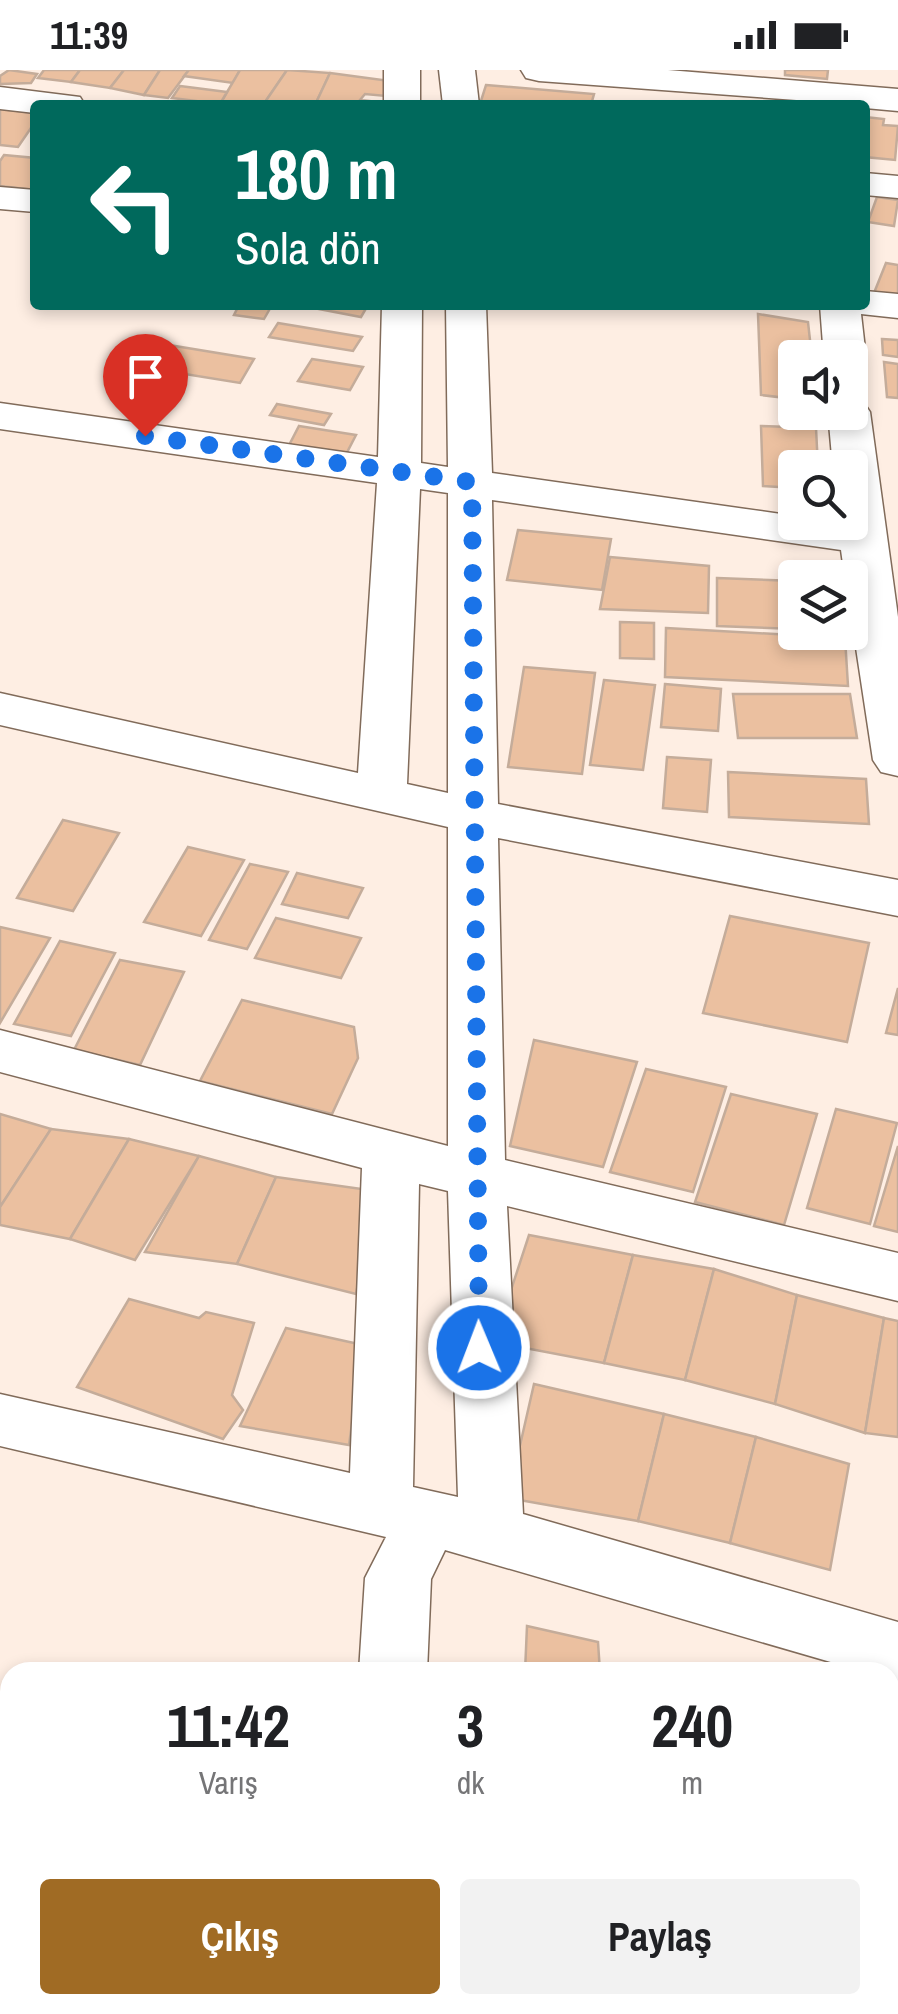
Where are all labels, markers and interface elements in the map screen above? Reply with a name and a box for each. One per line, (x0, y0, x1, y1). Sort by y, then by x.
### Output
text: 11:39 (50, 10, 128, 61)
text: 180 m (235, 127, 398, 221)
icon: left (70, 140, 200, 270)
text: Sola dön (235, 217, 381, 278)
pin (103, 334, 188, 437)
map controls (778, 340, 868, 650)
button: sound (778, 340, 868, 430)
icon: arrive (118, 349, 173, 404)
button: search (778, 450, 868, 540)
button: layers (778, 560, 868, 650)
position arrow (427, 1296, 531, 1400)
text: 11:42 (167, 1685, 290, 1766)
text: 3 (457, 1685, 484, 1766)
text: 240 (651, 1685, 733, 1766)
text: Varış (199, 1761, 258, 1804)
text: dk (457, 1761, 484, 1804)
text: m (681, 1761, 703, 1804)
button: Çıkış (40, 1879, 440, 1994)
button: Paylaş (460, 1879, 860, 1994)

